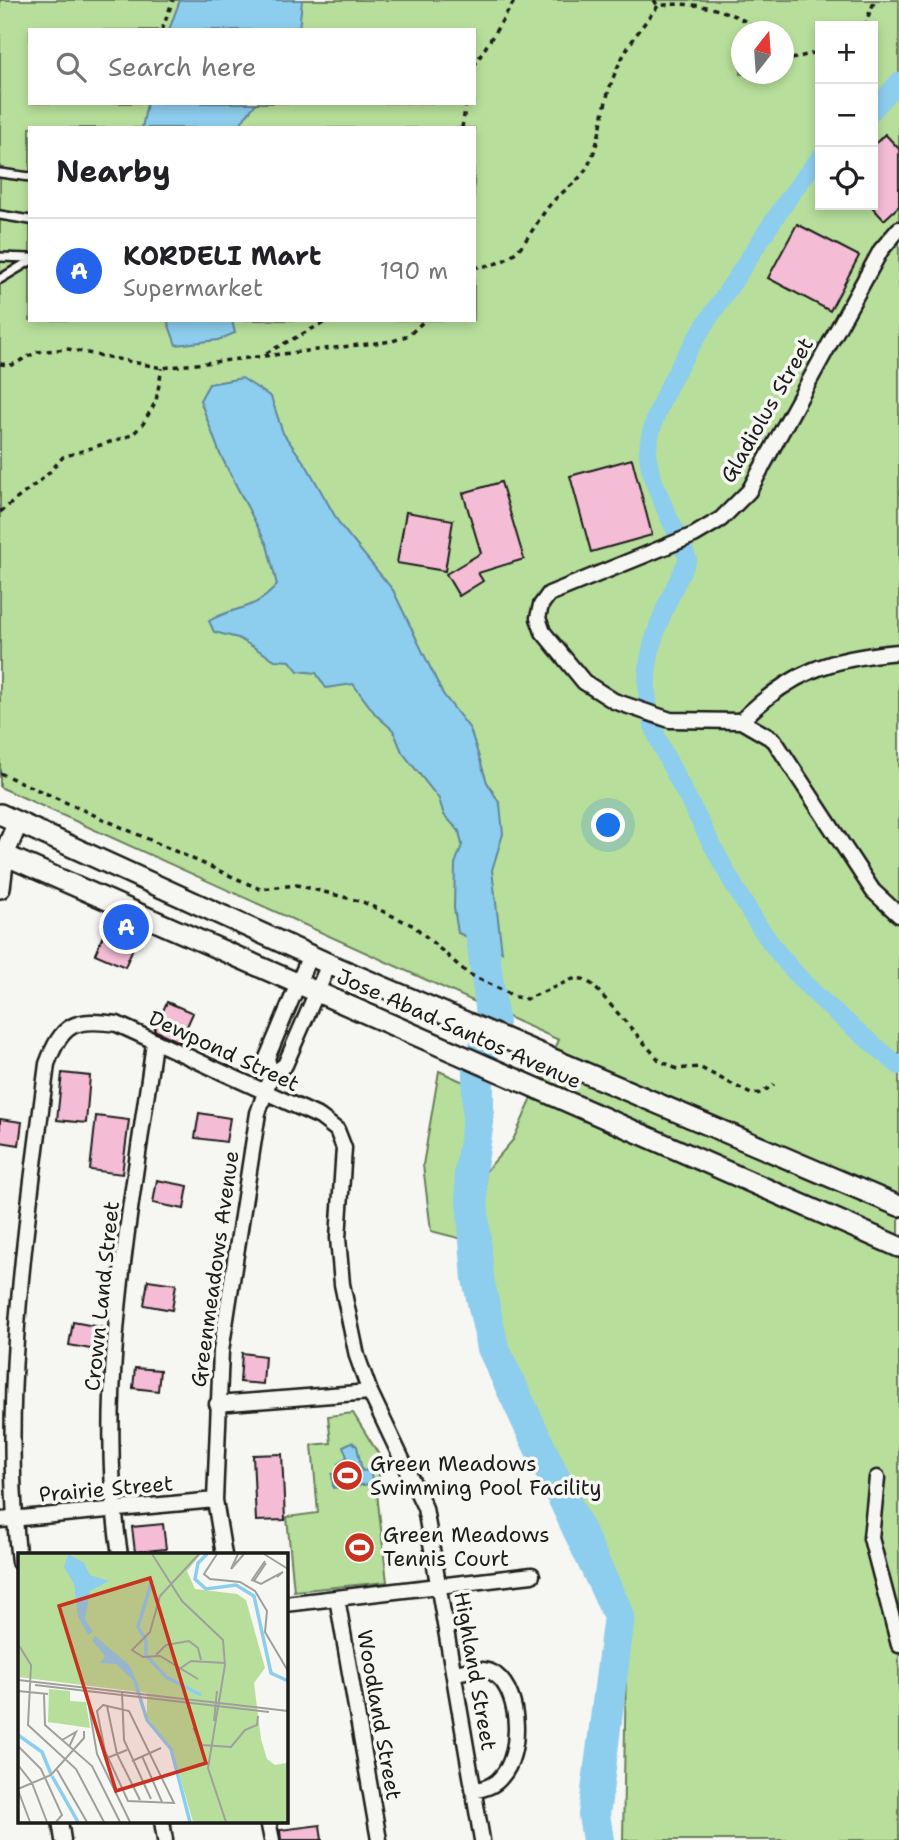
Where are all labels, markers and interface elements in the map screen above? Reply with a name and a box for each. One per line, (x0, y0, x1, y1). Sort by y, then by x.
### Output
north arrow (731, 21, 794, 84)
map controls (815, 21, 878, 210)
button: + (815, 21, 878, 84)
search box (28, 28, 476, 105)
icon: search (52, 48, 90, 86)
text: Search here (108, 49, 257, 84)
button: − (815, 84, 878, 147)
button: locate (815, 147, 878, 210)
text: Nearby (56, 151, 171, 192)
text: KORDELI Mart (123, 238, 321, 273)
text: A (70, 256, 88, 286)
text: 190 m (380, 256, 448, 286)
text: Supermarket (123, 273, 263, 303)
street label: Gladiolus Street (714, 332, 820, 488)
your location (591, 808, 625, 842)
pin: A (103, 901, 149, 953)
street label: Jose Abad Santos Avenue (332, 962, 586, 1096)
street label: Dewpond Street (144, 1004, 304, 1098)
street label: Greenmeadows Avenue (185, 1149, 245, 1389)
street label: Crown Land Street (78, 1200, 126, 1392)
place label: Green Meadows Swimming Pool Facility (370, 1450, 602, 1502)
sports icon: Green Meadows Swimming Pool Facility (330, 1459, 364, 1493)
street label: Prairie Street (38, 1469, 174, 1509)
place label: Green Meadows Tennis Court (383, 1521, 550, 1573)
sports icon: Green Meadows Tennis Court (343, 1530, 377, 1564)
inset map (18, 1553, 287, 1822)
street label: Highland Street (447, 1589, 503, 1753)
street label: Woodland Street (350, 1628, 408, 1802)

